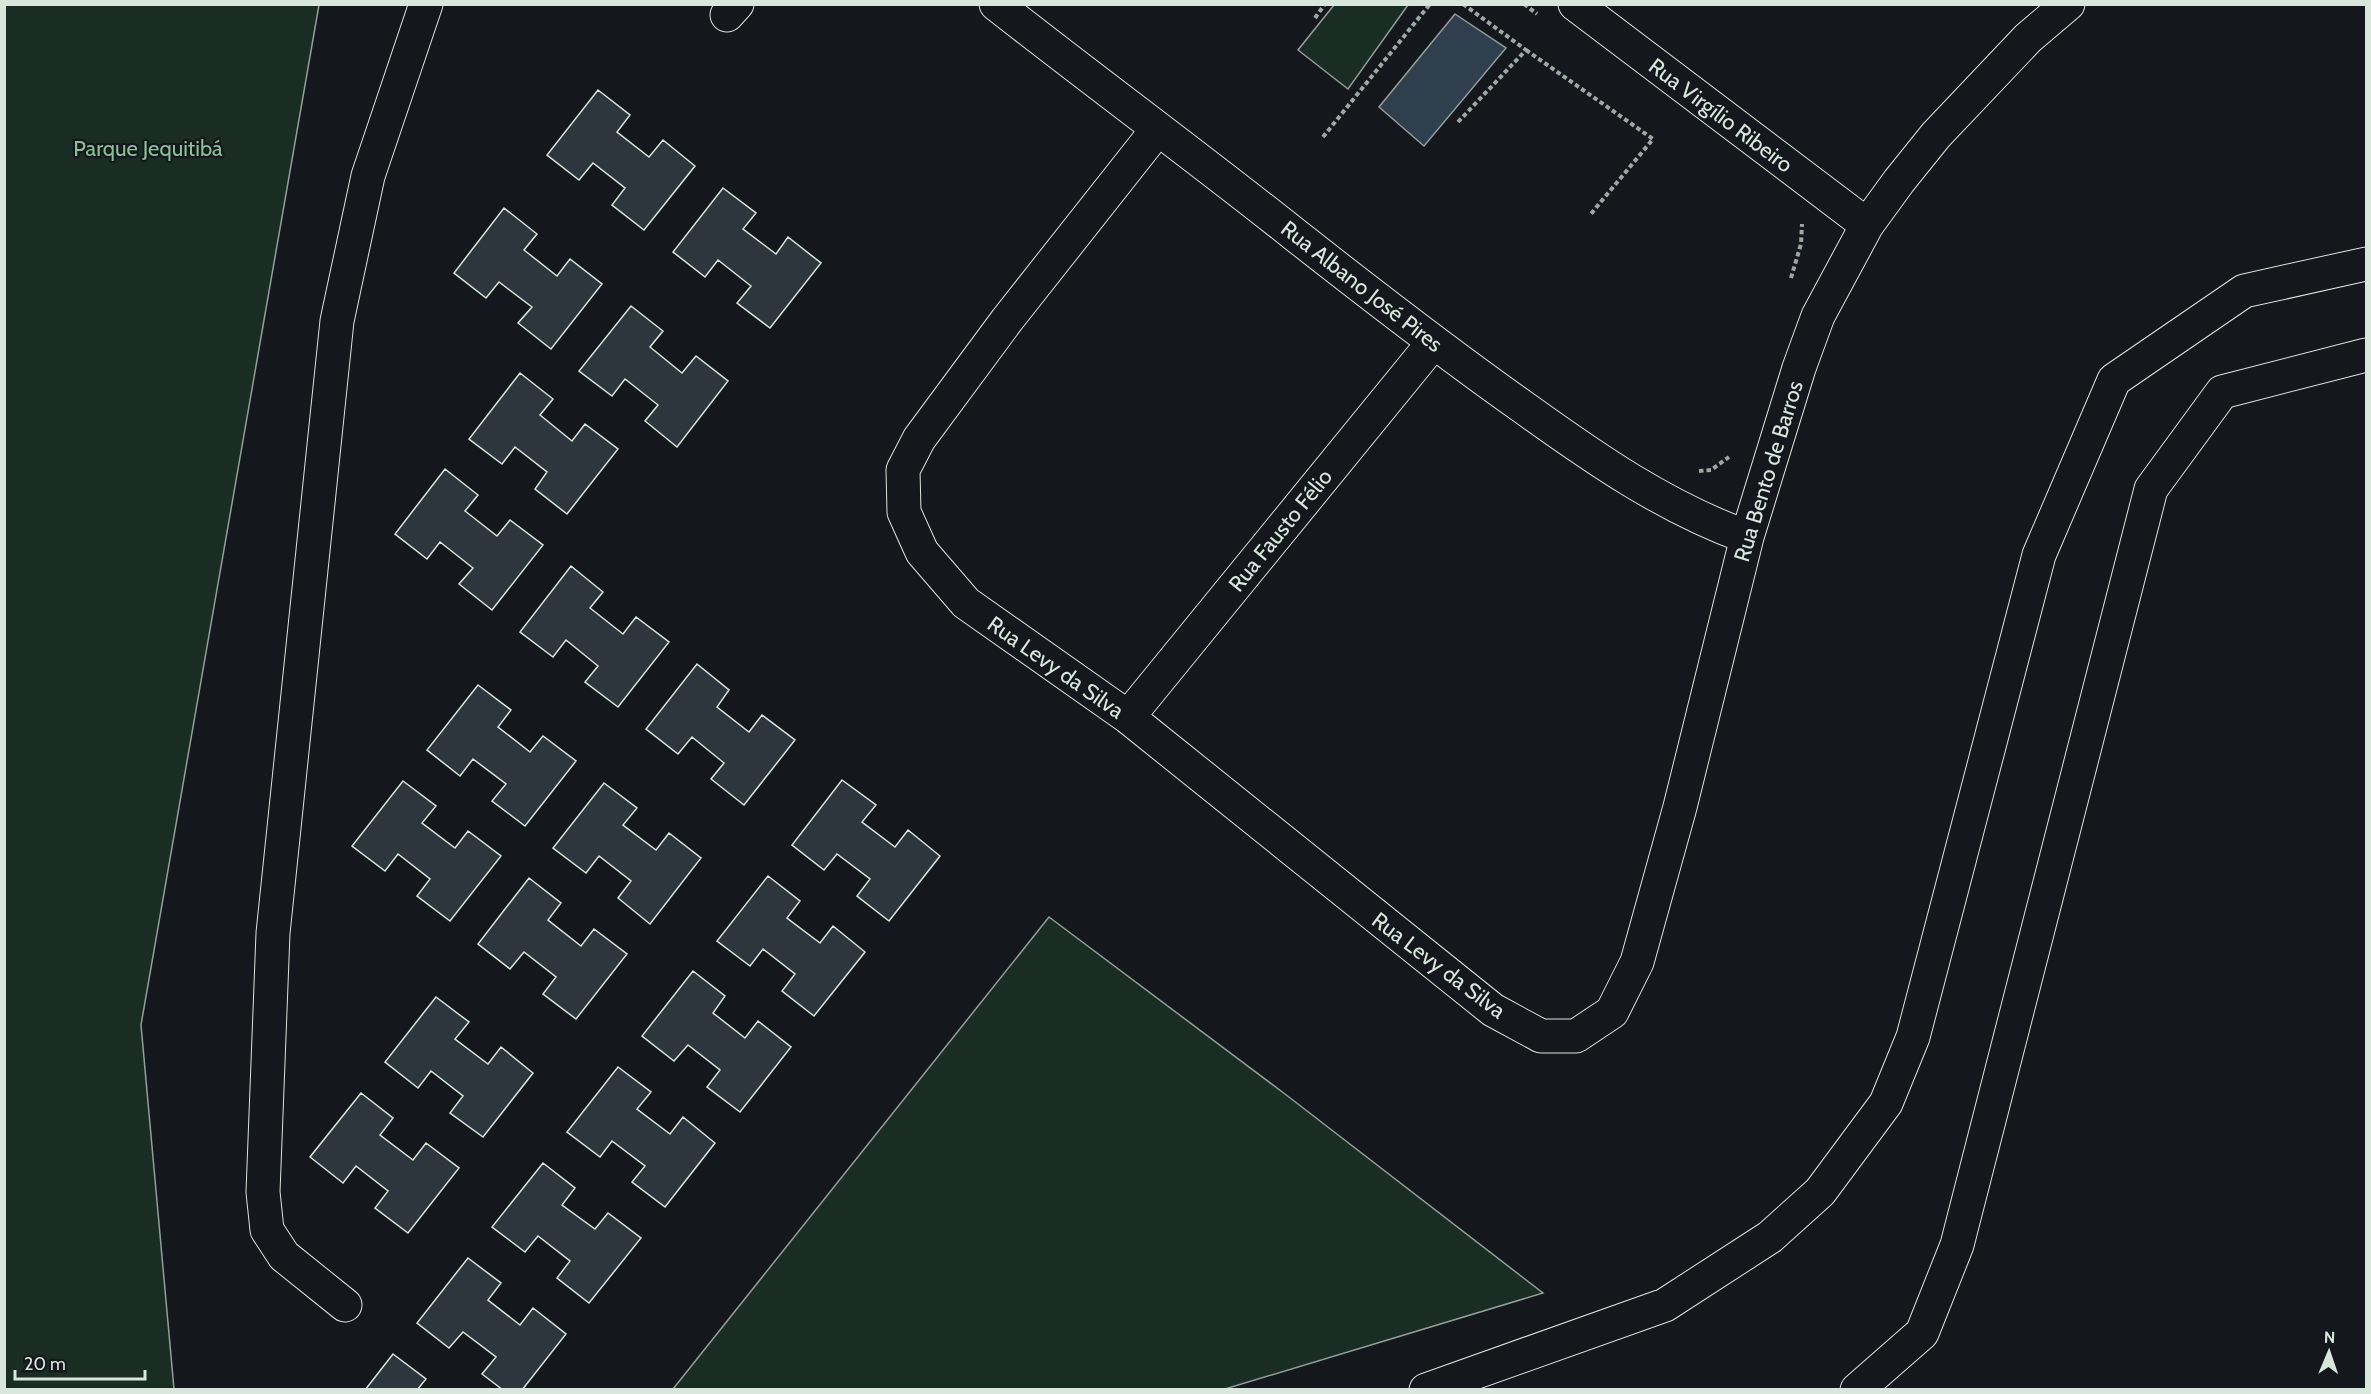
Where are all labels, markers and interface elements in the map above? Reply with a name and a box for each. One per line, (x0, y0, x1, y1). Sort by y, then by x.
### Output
street label: Rua Virgílio Ribeiro (1643, 52, 1798, 178)
park label: Parque Jequitibá (73, 135, 223, 162)
street label: Rua Albano José Pires (1276, 215, 1448, 358)
street label: Rua Bento de Barros (1728, 377, 1809, 565)
street label: Rua Fausto Félio (1223, 464, 1338, 597)
street label: Rua Levy da Silva (982, 610, 1129, 725)
street label: Rua Levy da Silva (1367, 906, 1511, 1025)
north arrow (2299, 1322, 2359, 1382)
text: N (2324, 1328, 2335, 1347)
scale bar (15, 1343, 146, 1381)
text: 20 m (24, 1353, 66, 1375)

